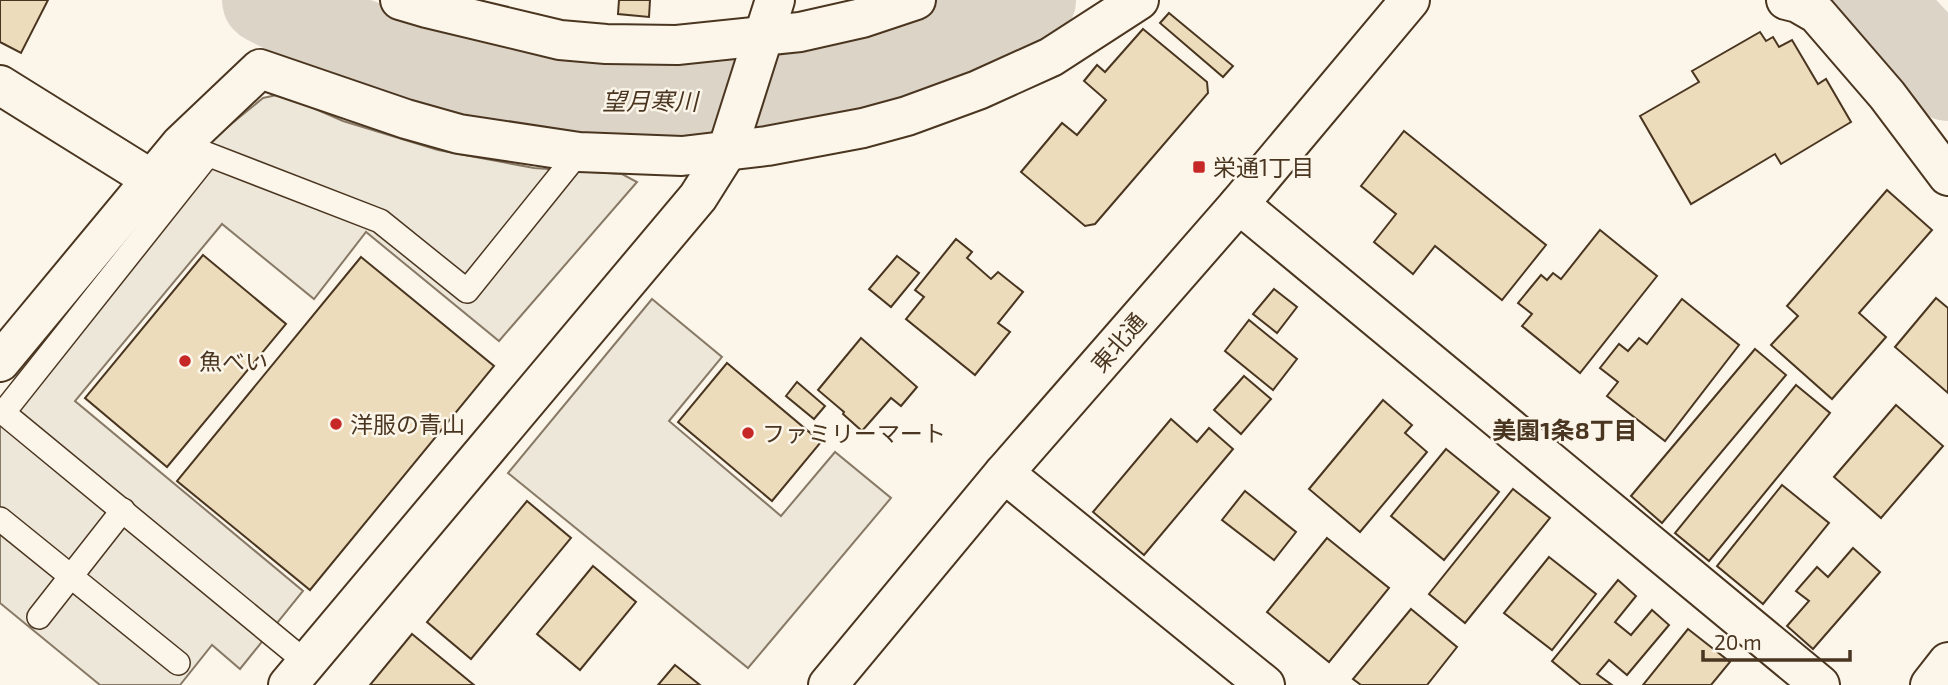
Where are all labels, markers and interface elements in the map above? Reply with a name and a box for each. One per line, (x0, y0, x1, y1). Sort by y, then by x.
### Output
water label: 望月寒川 (602, 86, 701, 115)
place label: 栄通1丁目 (1213, 153, 1314, 181)
marker: 栄通1丁目 (1191, 159, 1207, 175)
street label: 東北通 (1085, 307, 1151, 377)
place label: 魚べい (199, 347, 268, 375)
marker: 魚べい (177, 353, 193, 369)
place label: 洋服の青山 (350, 410, 465, 438)
district label: 美園1条8丁目 (1492, 415, 1638, 444)
marker: 洋服の青山 (328, 416, 344, 432)
place label: ファミリーマート (762, 419, 946, 447)
marker: ファミリーマート (740, 425, 756, 441)
scale bar (1703, 618, 1850, 662)
text: 20 m (1714, 629, 1762, 654)

